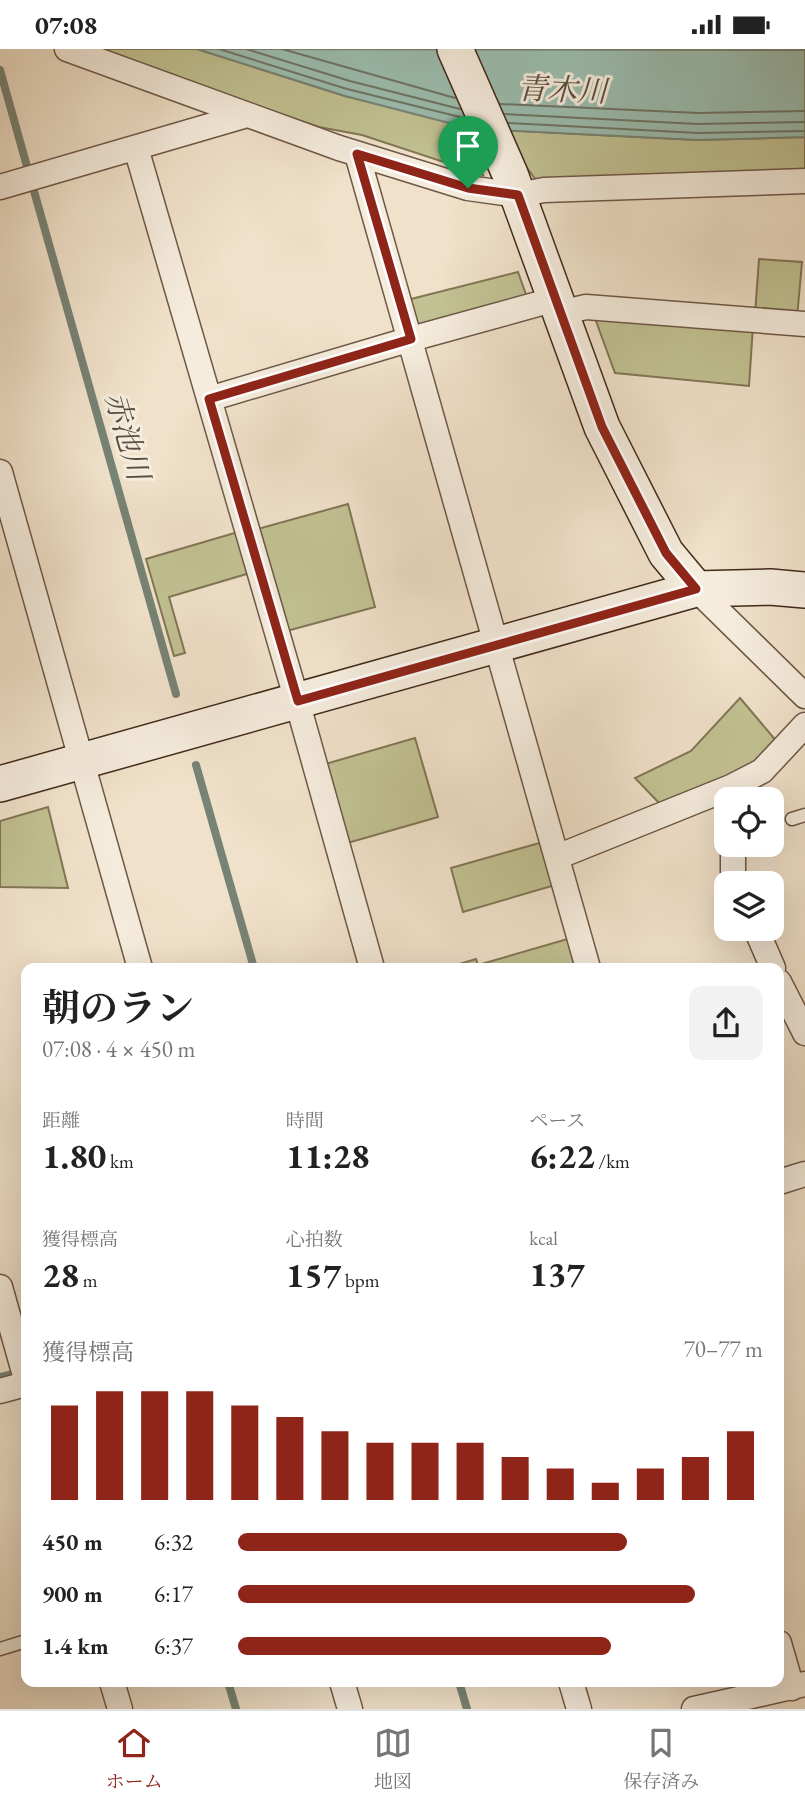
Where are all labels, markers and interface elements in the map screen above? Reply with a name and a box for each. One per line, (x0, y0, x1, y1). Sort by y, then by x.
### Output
text: 07:08 (35, 8, 97, 42)
water label: 青木川 (516, 68, 611, 111)
pin (438, 116, 498, 188)
icon: arrive (449, 127, 487, 165)
water label: 赤池川 (96, 387, 159, 487)
map controls (714, 787, 784, 941)
button: locate (714, 787, 784, 857)
button: layers (714, 871, 784, 941)
text: 朝のラン (42, 983, 194, 1032)
button: share (689, 986, 763, 1060)
text: 07:08 · 4 × 450 m (42, 1034, 195, 1064)
text: 距離 (42, 1108, 80, 1133)
text: 時間 (286, 1108, 324, 1133)
text: ペース (529, 1108, 585, 1133)
text: 1.80 (42, 1133, 106, 1178)
text: 11:28 (286, 1133, 370, 1178)
text: 6:22 (529, 1133, 595, 1178)
text: km (106, 1149, 134, 1174)
text: /km (595, 1149, 630, 1174)
text: kcal (529, 1226, 558, 1251)
text: 獲得標高 (42, 1227, 118, 1252)
text: 心拍数 (286, 1227, 343, 1252)
text: 137 (529, 1251, 585, 1296)
text: 28 (42, 1252, 79, 1297)
text: 157 (286, 1252, 341, 1297)
text: m (79, 1268, 98, 1293)
text: bpm (341, 1268, 379, 1293)
text: 70–77 m (684, 1334, 763, 1364)
text: 獲得標高 (42, 1337, 134, 1367)
text: 450 m (42, 1527, 103, 1557)
text: 6:32 (154, 1527, 193, 1557)
text: 900 m (42, 1579, 103, 1609)
text: 6:17 (154, 1579, 193, 1609)
text: 1.4 km (42, 1631, 109, 1661)
text: 6:37 (154, 1631, 193, 1661)
tab: ホーム (106, 1724, 163, 1794)
tab: 地図 (374, 1724, 412, 1794)
tab: 保存済み (623, 1724, 699, 1794)

